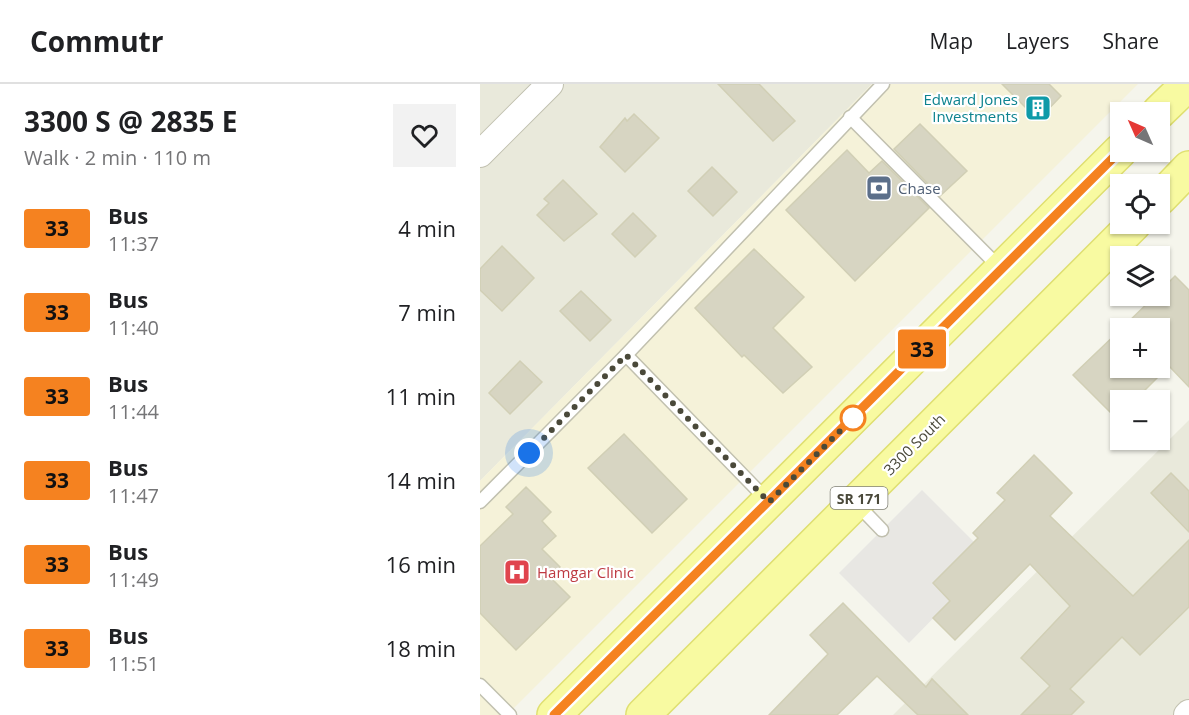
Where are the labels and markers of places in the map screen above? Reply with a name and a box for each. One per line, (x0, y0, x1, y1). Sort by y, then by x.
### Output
place label: Edward Jones Investments (924, 89, 1018, 126)
building icon: Edward Jones Investments (1023, 93, 1053, 123)
bank icon: Chase (864, 173, 894, 203)
place label: Chase (898, 178, 941, 198)
unlabelled marker (840, 405, 866, 431)
hospital icon: Hamgar Clinic (502, 557, 532, 587)
place label: Hamgar Clinic (537, 562, 634, 582)

